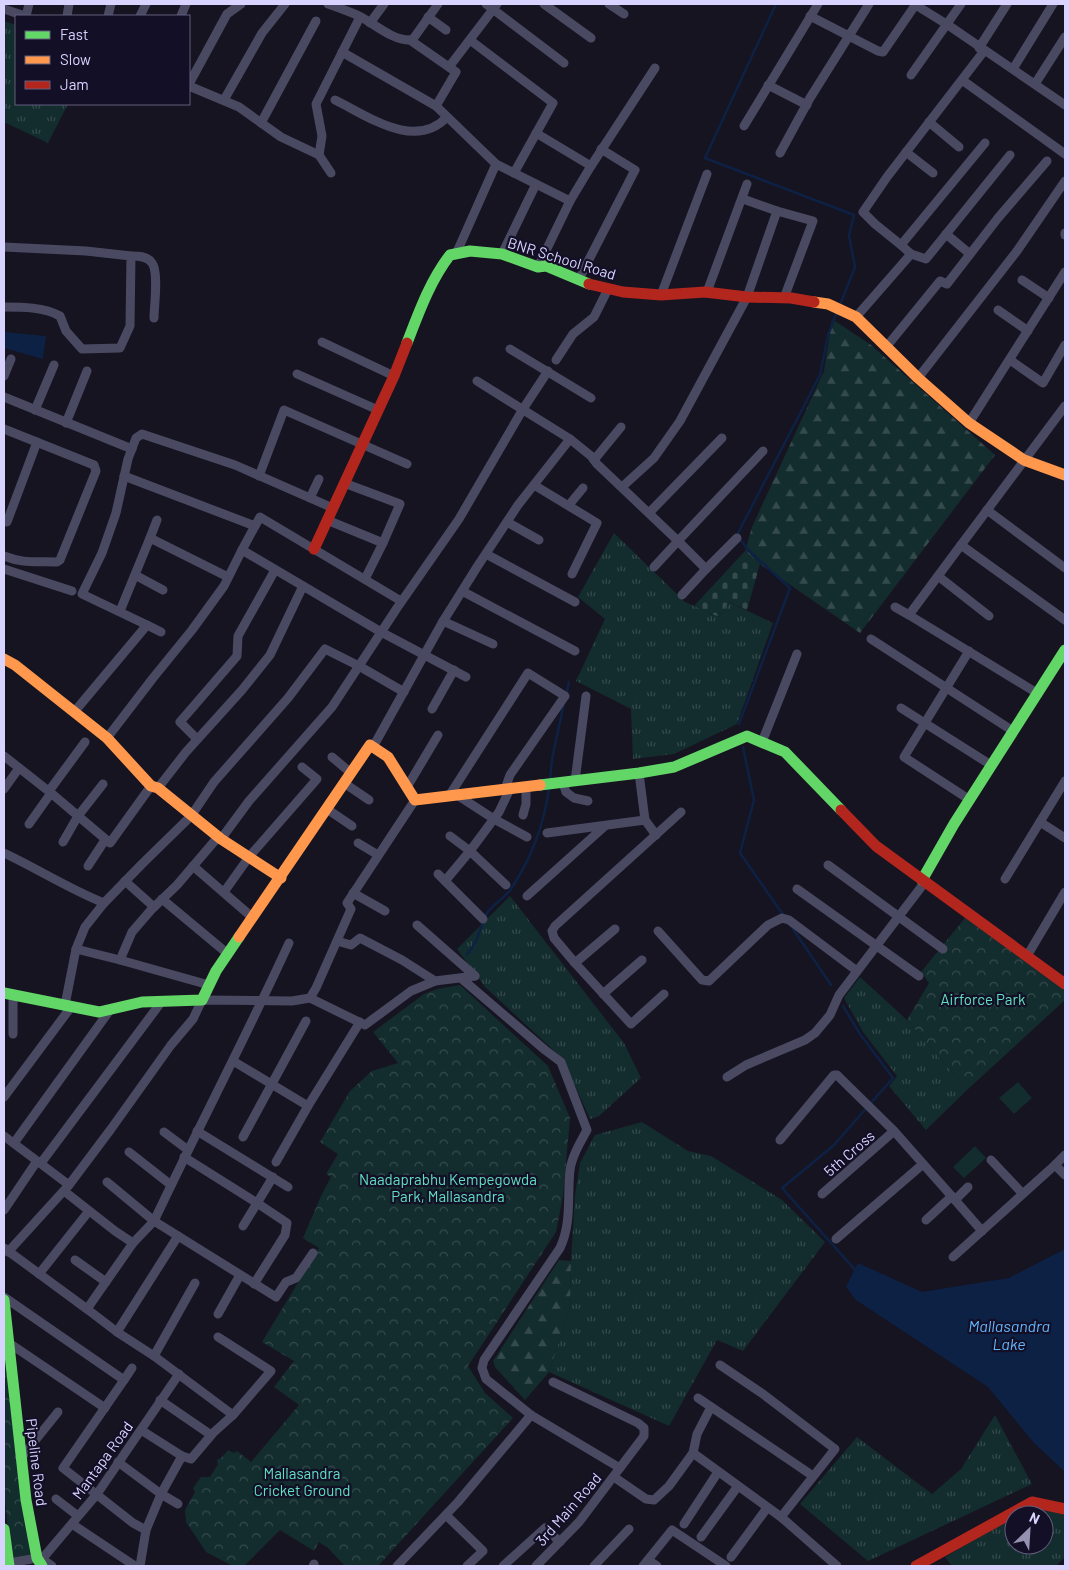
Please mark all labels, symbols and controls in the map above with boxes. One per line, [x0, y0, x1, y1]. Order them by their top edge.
legend [15, 15, 190, 105]
text: Fast [60, 25, 88, 43]
text: Slow [60, 50, 91, 68]
text: Jam [60, 75, 89, 93]
street label: BNR School Road [506, 233, 618, 283]
park label: Airforce Park [940, 990, 1026, 1008]
street label: 5th Cross [820, 1126, 878, 1180]
park label: Naadaprabhu Kempegowda Park, Mallasandra [359, 1170, 537, 1205]
water label: Mallasandra Lake [968, 1316, 1050, 1353]
street label: Pipeline Road [23, 1417, 51, 1507]
street label: Mantapa Road [68, 1418, 136, 1502]
park label: Mallasandra Cricket Ground [254, 1464, 350, 1499]
street label: 3rd Main Road [531, 1469, 605, 1549]
north arrow [1004, 1505, 1054, 1555]
text: N [1027, 1508, 1043, 1527]

